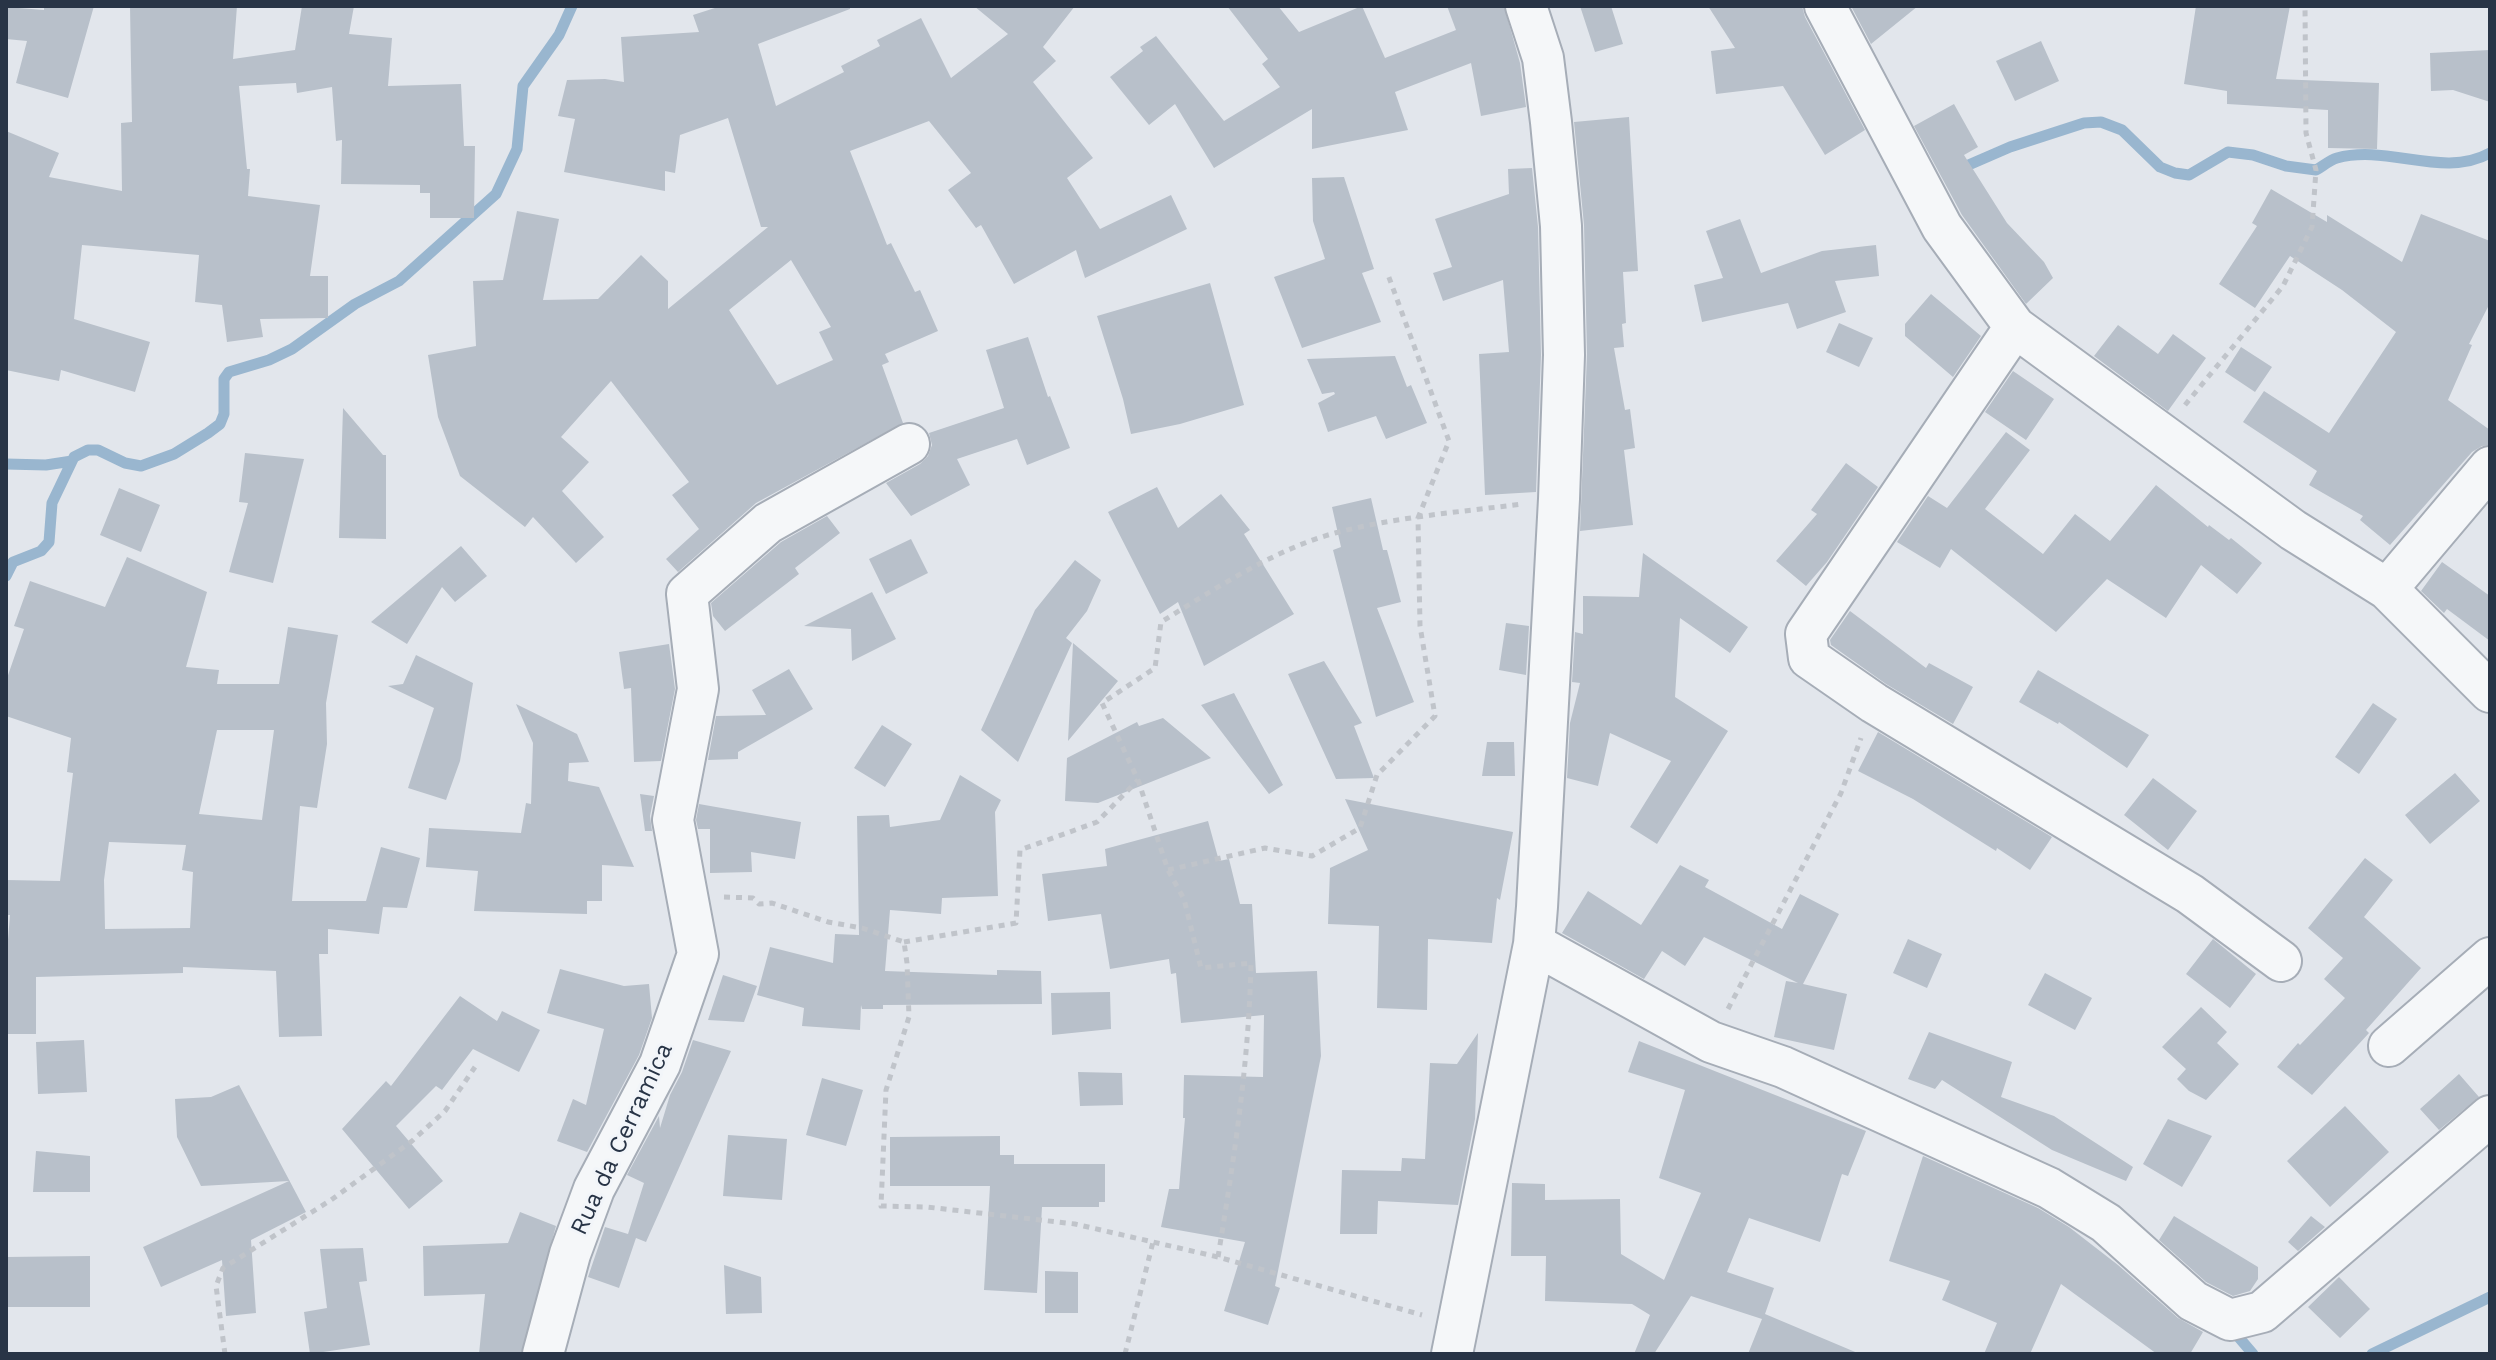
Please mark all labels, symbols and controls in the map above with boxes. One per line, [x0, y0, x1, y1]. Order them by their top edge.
street label: Rua da Cerramica [565, 1038, 679, 1240]

